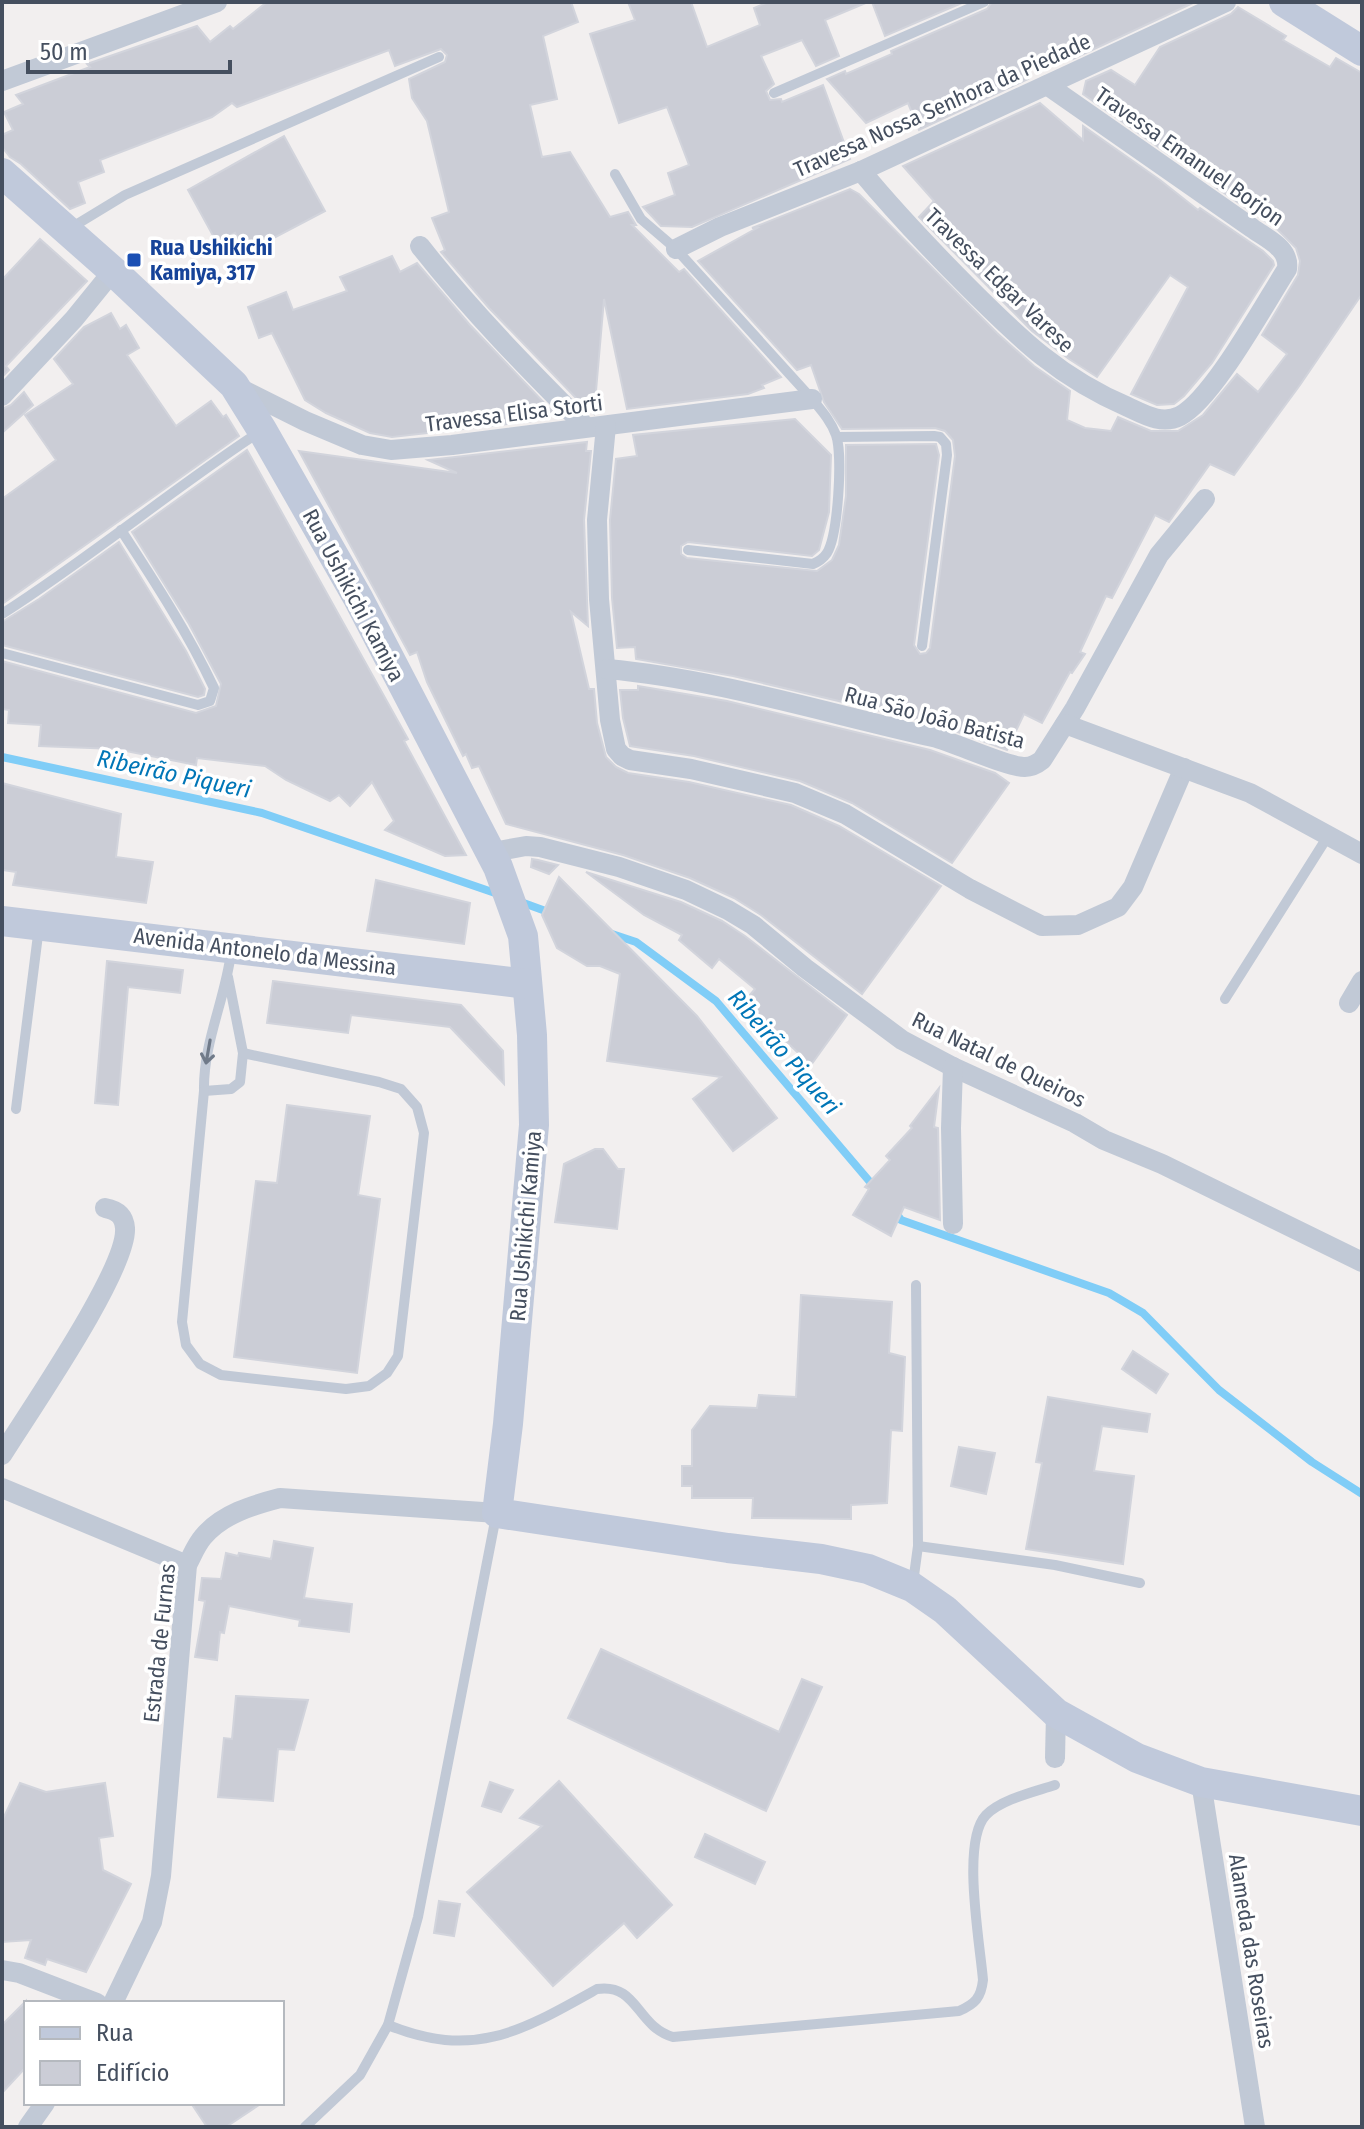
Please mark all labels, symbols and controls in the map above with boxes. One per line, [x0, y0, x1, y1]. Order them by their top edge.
scale bar [28, 24, 230, 74]
street label: Travessa Nossa Senhora da Piedade [790, 28, 1095, 183]
text: 50 m [40, 38, 88, 66]
street label: Travessa Emanuel Borjon [1090, 81, 1289, 232]
street label: Travessa Edgar Varese [920, 202, 1080, 358]
place label: Rua Ushikichi Kamiya, 317 [150, 234, 273, 286]
marker: Rua Ushikichi Kamiya, 317 [125, 251, 143, 269]
street label: Travessa Elisa Storti [424, 389, 604, 438]
street label: Rua Ushikichi Kamiya [297, 504, 410, 686]
street label: Rua São João Batista [842, 680, 1028, 755]
water label: Ribeirão Piqueri [95, 744, 253, 804]
street label: Avenida Antonelo da Messina [132, 922, 398, 981]
water label: Ribeirão Piqueri [722, 984, 846, 1120]
street label: Rua Natal de Queiros [908, 1006, 1090, 1113]
one-way arrow [199, 1039, 214, 1065]
street label: Rua Ushikichi Kamiya [504, 1130, 547, 1323]
street label: Estrada de Furnas [138, 1562, 181, 1724]
street label: Alameda das Roseiras [1223, 1852, 1280, 2050]
legend [24, 2001, 284, 2105]
text: Rua [96, 2019, 133, 2047]
text: Edifício [96, 2059, 169, 2087]

